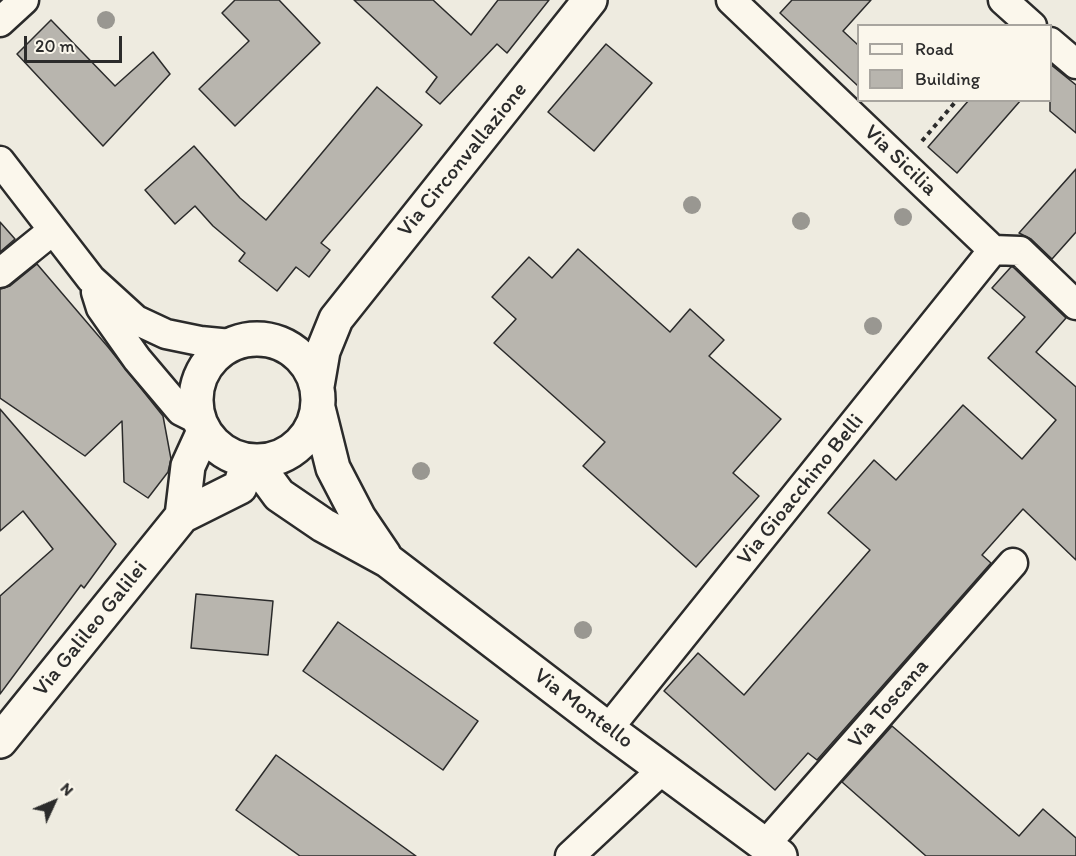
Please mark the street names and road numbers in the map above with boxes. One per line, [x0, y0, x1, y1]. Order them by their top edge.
street label: Via Circonvallazione [393, 77, 533, 243]
street label: Via Sicilia [858, 120, 942, 202]
street label: Via Gioacchino Belli [732, 409, 870, 571]
street label: Via Galileo Galilei [28, 556, 154, 702]
street label: Via Toscana [843, 654, 935, 754]
street label: Via Montello [528, 663, 638, 755]

